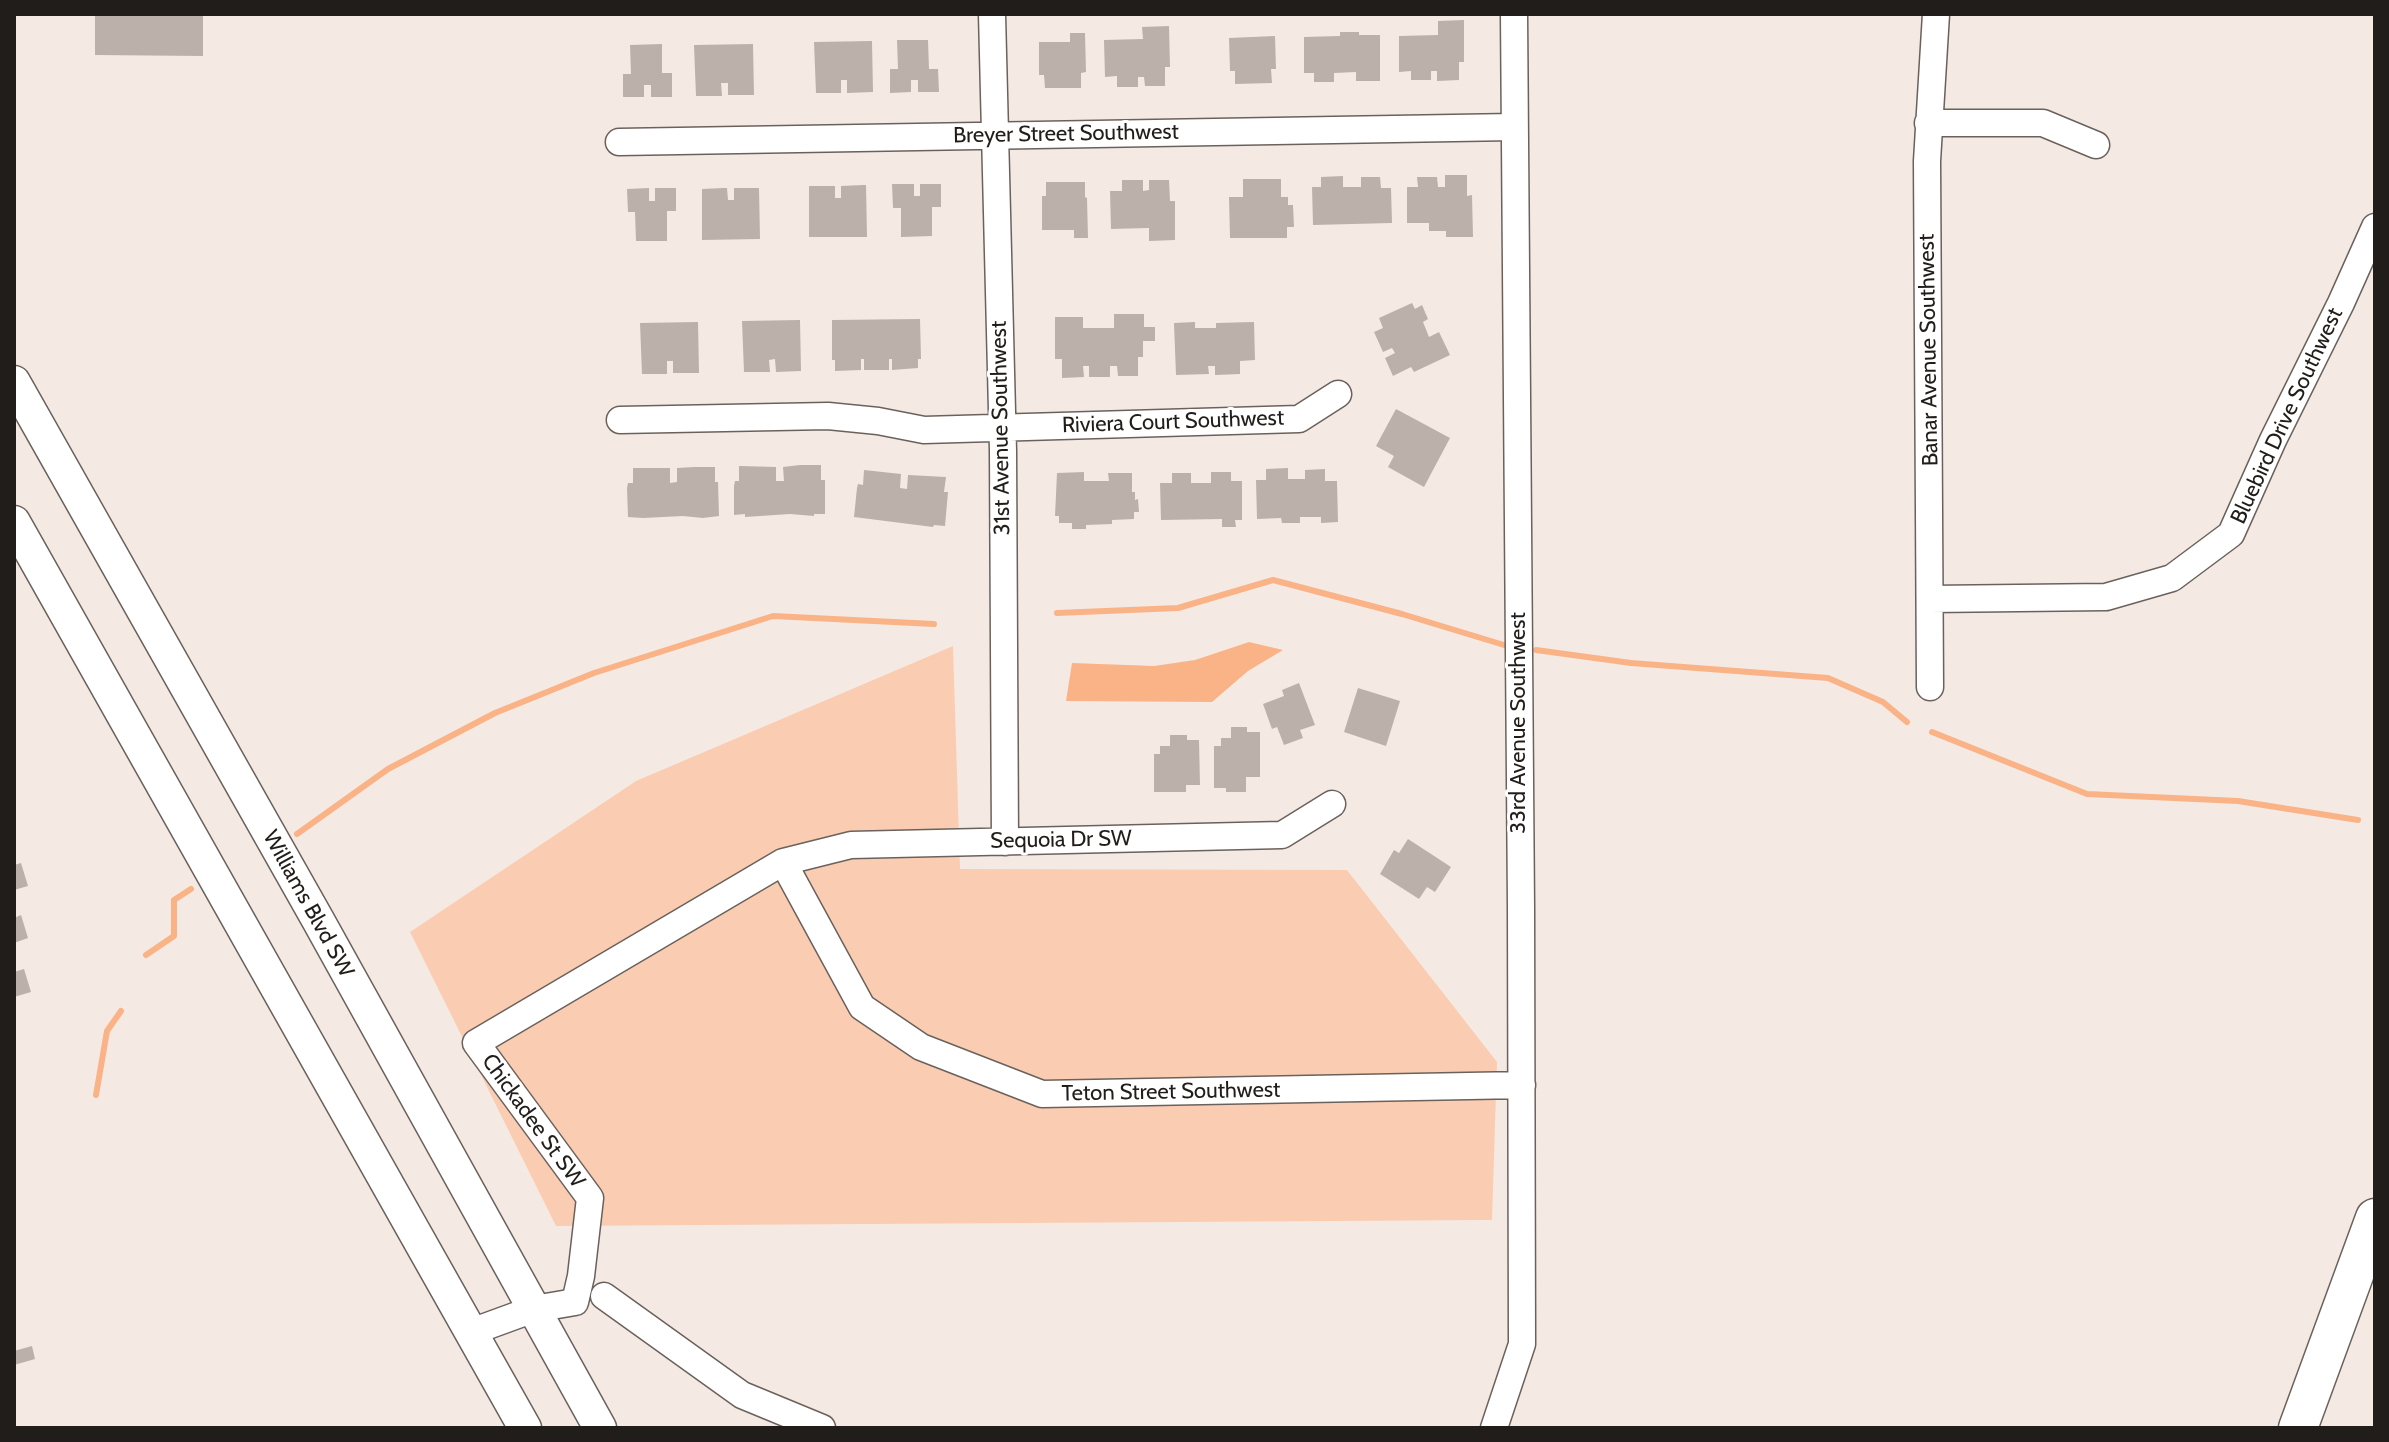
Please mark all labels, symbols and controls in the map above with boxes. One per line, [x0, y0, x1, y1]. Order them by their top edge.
street label: Breyer Street Southwest [953, 119, 1179, 149]
street label: Banar Avenue Southwest [1914, 234, 1944, 466]
street label: Bluebird Drive Southwest [2225, 304, 2349, 528]
street label: 31st Avenue Southwest [986, 321, 1016, 535]
street label: Riviera Court Southwest [1061, 405, 1285, 439]
street label: 33rd Avenue Southwest [1506, 612, 1532, 834]
street label: Williams Blvd SW [257, 826, 359, 982]
street label: Sequoia Dr SW [990, 826, 1132, 854]
street label: Chickadee St SW [476, 1049, 590, 1193]
street label: Teton Street Southwest [1061, 1077, 1281, 1107]

